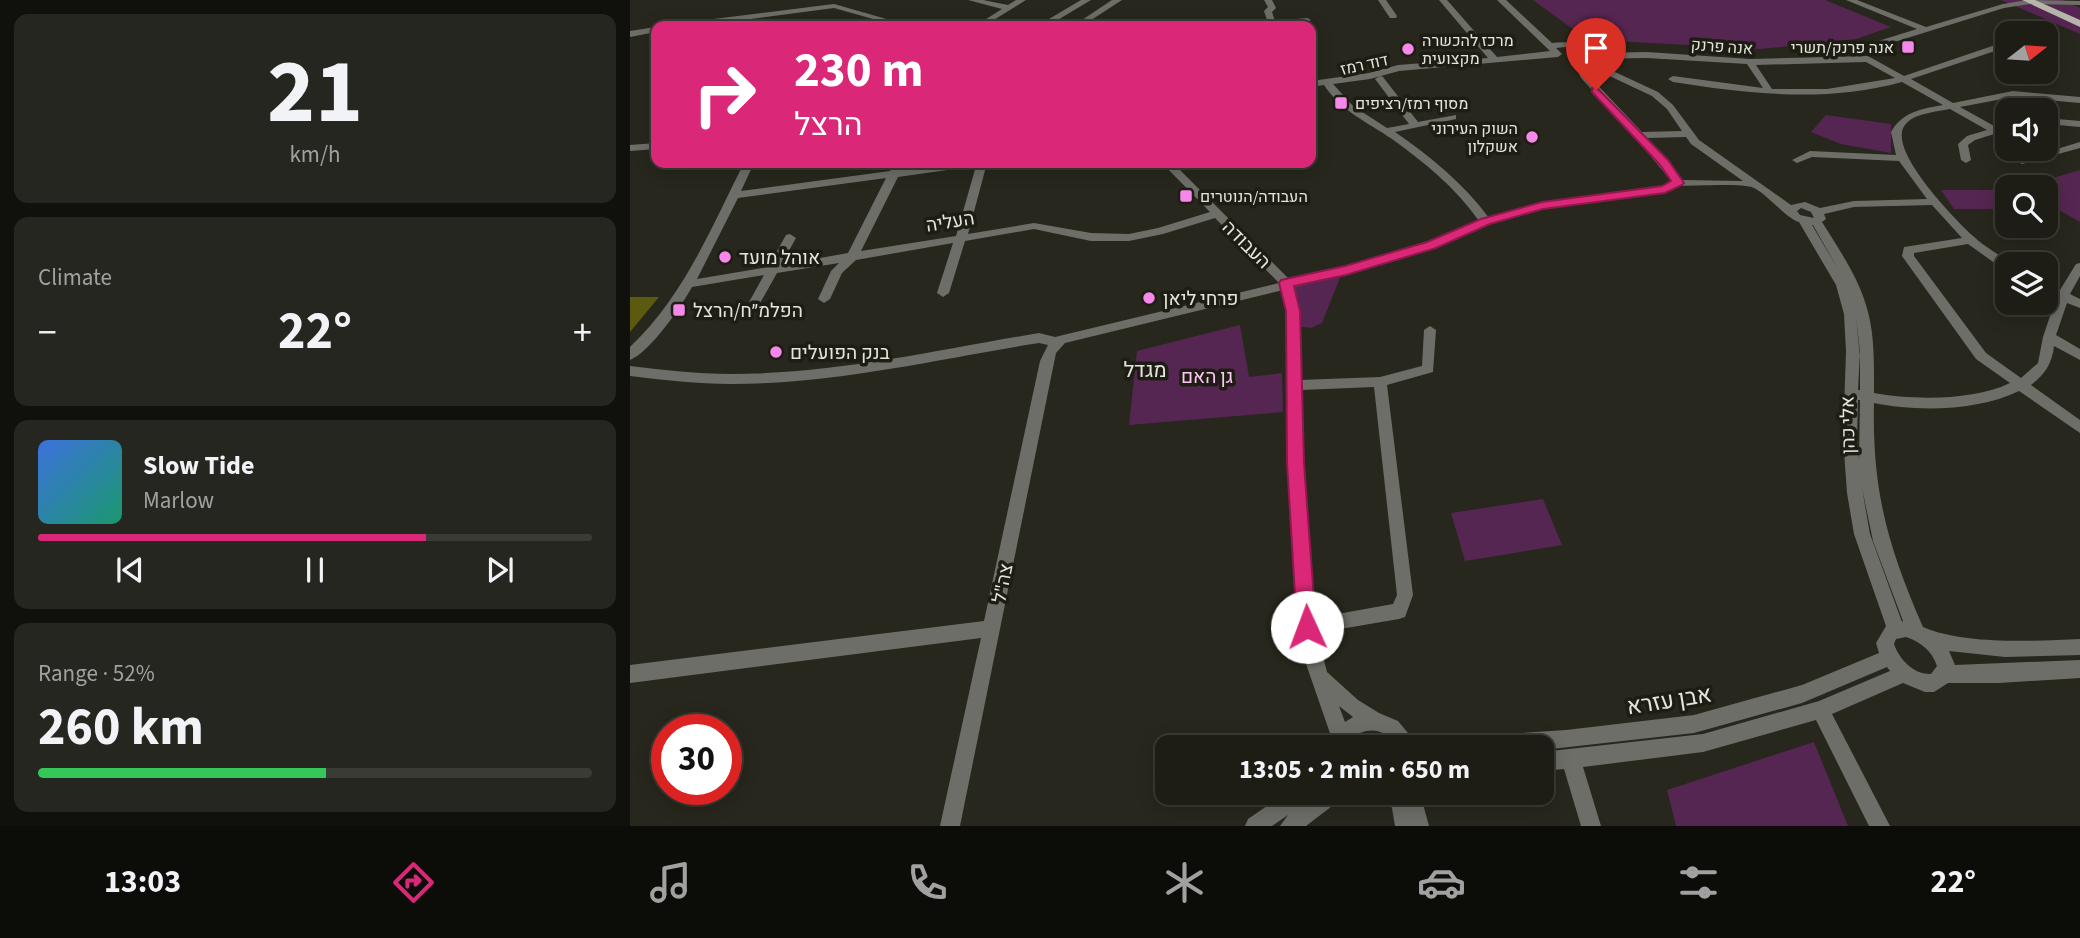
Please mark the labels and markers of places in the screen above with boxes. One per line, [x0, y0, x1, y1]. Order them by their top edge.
pin [1566, 18, 1626, 90]
place label: מרכז להכשרה מקצועית [1422, 30, 1514, 70]
place label: אנה פרנק/תשרי [1791, 37, 1894, 59]
marker: אנה פרנק/תשרי [1900, 39, 1916, 55]
marker: מרכז להכשרה מקצועית [1400, 41, 1416, 57]
place label: מסוף רמז/רציפים [1355, 93, 1468, 115]
marker: מסוף רמז/רציפים [1333, 95, 1349, 111]
place label: השוק העירוני אשקלון [1431, 118, 1518, 158]
marker: השוק העירוני אשקלון [1524, 129, 1540, 145]
place label: העבודה/הנוטרים [1200, 186, 1308, 208]
marker: העבודה/הנוטרים [1178, 188, 1194, 204]
place label: אוהל מועד [739, 245, 820, 272]
marker: אוהל מועד [717, 249, 733, 265]
place label: פרחי ליאן [1163, 286, 1238, 313]
marker: פרחי ליאן [1141, 290, 1157, 306]
place label: הפלמ״ח/הרצל [693, 298, 803, 325]
marker: הפלמ״ח/הרצל [671, 302, 687, 318]
place label: בנק הפועלים [790, 340, 890, 367]
marker: בנק הפועלים [768, 344, 784, 360]

